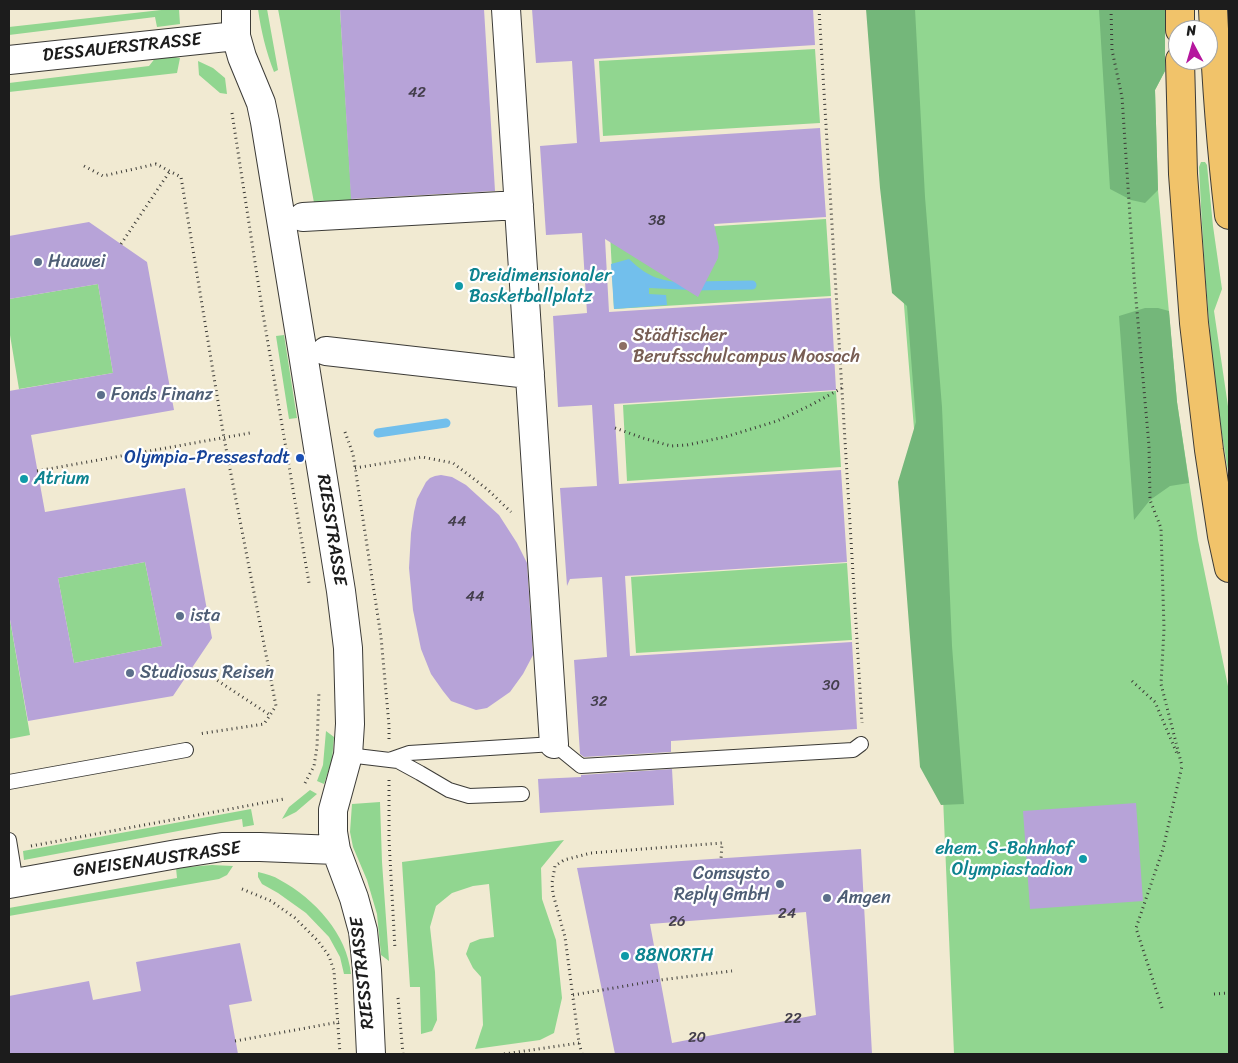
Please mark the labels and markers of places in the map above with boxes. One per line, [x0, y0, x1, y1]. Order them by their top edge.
place label: Huawei [48, 251, 106, 273]
marker: Huawei [32, 256, 44, 268]
place label: Dreidimensionaler Basketballplatz [469, 265, 611, 308]
marker: Dreidimensionaler Basketballplatz [453, 280, 465, 292]
place label: Städtischer Berufsschulcampus Moosach [633, 325, 860, 368]
marker: Städtischer Berufsschulcampus Moosach [617, 340, 629, 352]
place label: Fonds Finanz [111, 384, 213, 406]
marker: Fonds Finanz [95, 389, 107, 401]
place label: Olympia-Pressestadt [124, 447, 290, 469]
marker: Olympia-Pressestadt [294, 452, 306, 464]
place label: Atrium [34, 468, 89, 490]
marker: Atrium [18, 473, 30, 485]
place label: ista [190, 605, 220, 627]
marker: ista [174, 610, 186, 622]
place label: Studiosus Reisen [140, 662, 274, 684]
marker: Studiosus Reisen [124, 667, 136, 679]
place label: ehem. S-Bahnhof Olympiastadion [935, 838, 1073, 881]
marker: ehem. S-Bahnhof Olympiastadion [1077, 853, 1089, 865]
place label: Comsysto Reply GmbH [674, 863, 770, 906]
marker: Comsysto Reply GmbH [774, 878, 786, 890]
place label: Amgen [837, 887, 891, 909]
marker: Amgen [821, 892, 833, 904]
place label: 88NORTH [635, 945, 713, 967]
marker: 88NORTH [619, 950, 631, 962]

